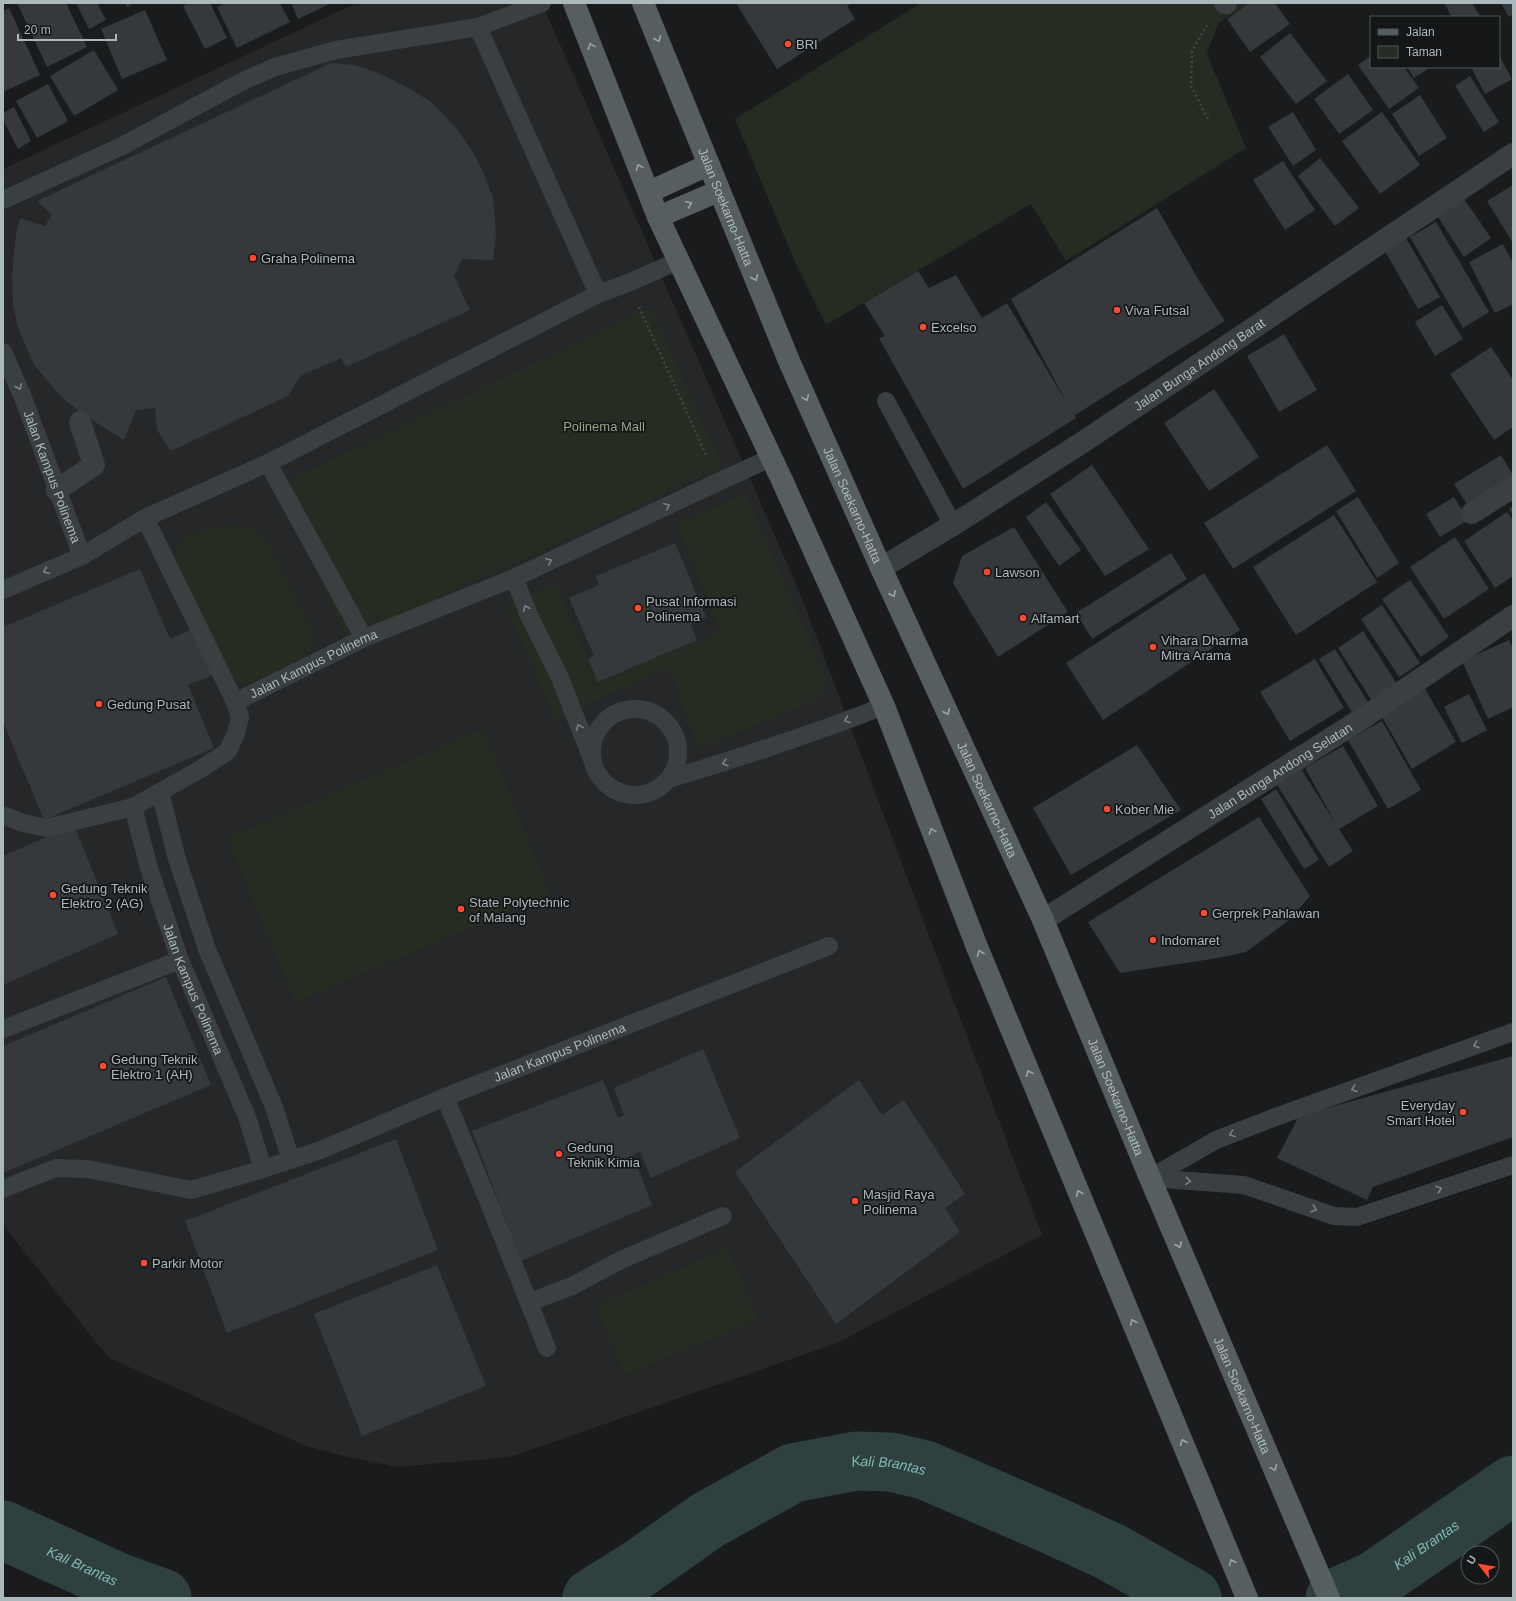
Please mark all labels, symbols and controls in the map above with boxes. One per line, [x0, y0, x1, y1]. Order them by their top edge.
scale bar [18, 16, 116, 42]
legend [1370, 16, 1500, 68]
text: 20 m [24, 23, 51, 37]
text: Jalan [1406, 25, 1435, 39]
one-way arrow [653, 36, 661, 43]
place label: BRI [796, 37, 818, 52]
marker: BRI [783, 39, 793, 49]
one-way arrow [588, 43, 596, 50]
text: Taman [1406, 45, 1442, 59]
street label: Jalan Soekarno-Hatta [695, 146, 757, 269]
one-way arrow [635, 164, 643, 171]
one-way arrow [685, 200, 692, 208]
place label: Graha Polinema [261, 251, 356, 266]
marker: Graha Polinema [248, 253, 258, 263]
one-way arrow [751, 275, 759, 282]
place label: Viva Futsal [1125, 303, 1189, 318]
marker: Viva Futsal [1112, 305, 1122, 315]
street label: Jalan Bunga Andong Barat [1131, 315, 1268, 413]
place label: Excelso [931, 320, 977, 335]
marker: Excelso [918, 322, 928, 332]
one-way arrow [14, 384, 22, 391]
one-way arrow [801, 394, 809, 402]
street label: Jalan Kampus Polinema [21, 408, 84, 546]
park label: Polinema Mall [563, 419, 645, 434]
street label: Jalan Soekarno-Hatta [821, 444, 886, 566]
one-way arrow [662, 503, 670, 511]
one-way arrow [545, 558, 552, 566]
place label: Lawson [995, 565, 1040, 580]
one-way arrow [43, 566, 50, 574]
marker: Lawson [982, 567, 992, 577]
one-way arrow [888, 589, 896, 597]
place label: Pusat Informasi Polinema [646, 594, 736, 624]
marker: Pusat Informasi Polinema [633, 603, 643, 613]
one-way arrow [523, 605, 531, 612]
place label: Alfamart [1031, 611, 1080, 626]
marker: Alfamart [1018, 613, 1028, 623]
street label: Jalan Kampus Polinema [247, 626, 380, 701]
place label: Vihara Dharma Mitra Arama [1161, 633, 1249, 663]
marker: Vihara Dharma Mitra Arama [1148, 642, 1158, 652]
place label: Gedung Pusat [107, 697, 191, 712]
marker: Gedung Pusat [94, 699, 104, 709]
one-way arrow [942, 707, 950, 715]
one-way arrow [844, 715, 852, 723]
street label: Jalan Bunga Andong Selatan [1205, 719, 1355, 822]
one-way arrow [576, 723, 584, 730]
street label: Jalan Soekarno-Hatta [954, 739, 1021, 861]
one-way arrow [721, 758, 728, 767]
place label: Kober Mie [1115, 802, 1174, 817]
marker: Kober Mie [1102, 804, 1112, 814]
one-way arrow [929, 828, 937, 835]
place label: Gedung Teknik Elektro 2 (AG) [61, 881, 148, 911]
marker: Gedung Teknik Elektro 2 (AG) [48, 890, 58, 900]
place label: State Polytechnic of Malang [469, 895, 570, 925]
marker: State Polytechnic of Malang [456, 904, 466, 914]
place label: Gerprek Pahlawan [1212, 906, 1320, 921]
marker: Gerprek Pahlawan [1199, 908, 1209, 918]
street label: Jalan Kampus Polinema [161, 921, 227, 1057]
place label: Indomaret [1161, 933, 1220, 948]
marker: Indomaret [1148, 935, 1158, 945]
one-way arrow [976, 949, 984, 956]
street label: Jalan Kampus Polinema [491, 1019, 628, 1085]
street label: Jalan Soekarno-Hatta [1085, 1036, 1148, 1158]
one-way arrow [1473, 1041, 1480, 1049]
place label: Gedung Teknik Elektro 1 (AH) [111, 1052, 198, 1082]
marker: Gedung Teknik Elektro 1 (AH) [98, 1061, 108, 1071]
one-way arrow [1026, 1069, 1034, 1076]
one-way arrow [1350, 1084, 1357, 1093]
place label: Everyday Smart Hotel [1386, 1098, 1455, 1128]
marker: Everyday Smart Hotel [1458, 1107, 1468, 1117]
one-way arrow [1228, 1130, 1235, 1138]
place label: Gedung Teknik Kimia [567, 1140, 641, 1170]
marker: Gedung Teknik Kimia [554, 1149, 564, 1159]
one-way arrow [1185, 1176, 1191, 1185]
one-way arrow [1435, 1186, 1442, 1194]
place label: Masjid Raya Polinema [863, 1187, 935, 1217]
one-way arrow [1076, 1189, 1084, 1196]
marker: Masjid Raya Polinema [850, 1196, 860, 1206]
one-way arrow [1311, 1205, 1318, 1213]
one-way arrow [1174, 1242, 1182, 1249]
place label: Parkir Motor [152, 1256, 223, 1271]
marker: Parkir Motor [139, 1258, 149, 1268]
one-way arrow [1129, 1318, 1137, 1325]
street label: Jalan Soekarno-Hatta [1211, 1334, 1274, 1457]
one-way arrow [1179, 1438, 1187, 1445]
water label: Kali Brantas [850, 1452, 928, 1478]
one-way arrow [1269, 1464, 1277, 1471]
water label: Kali Brantas [1391, 1517, 1462, 1573]
water label: Kali Brantas [45, 1543, 120, 1589]
north arrow [1460, 1545, 1500, 1585]
text: U [1464, 1553, 1479, 1566]
one-way arrow [1229, 1559, 1237, 1566]

